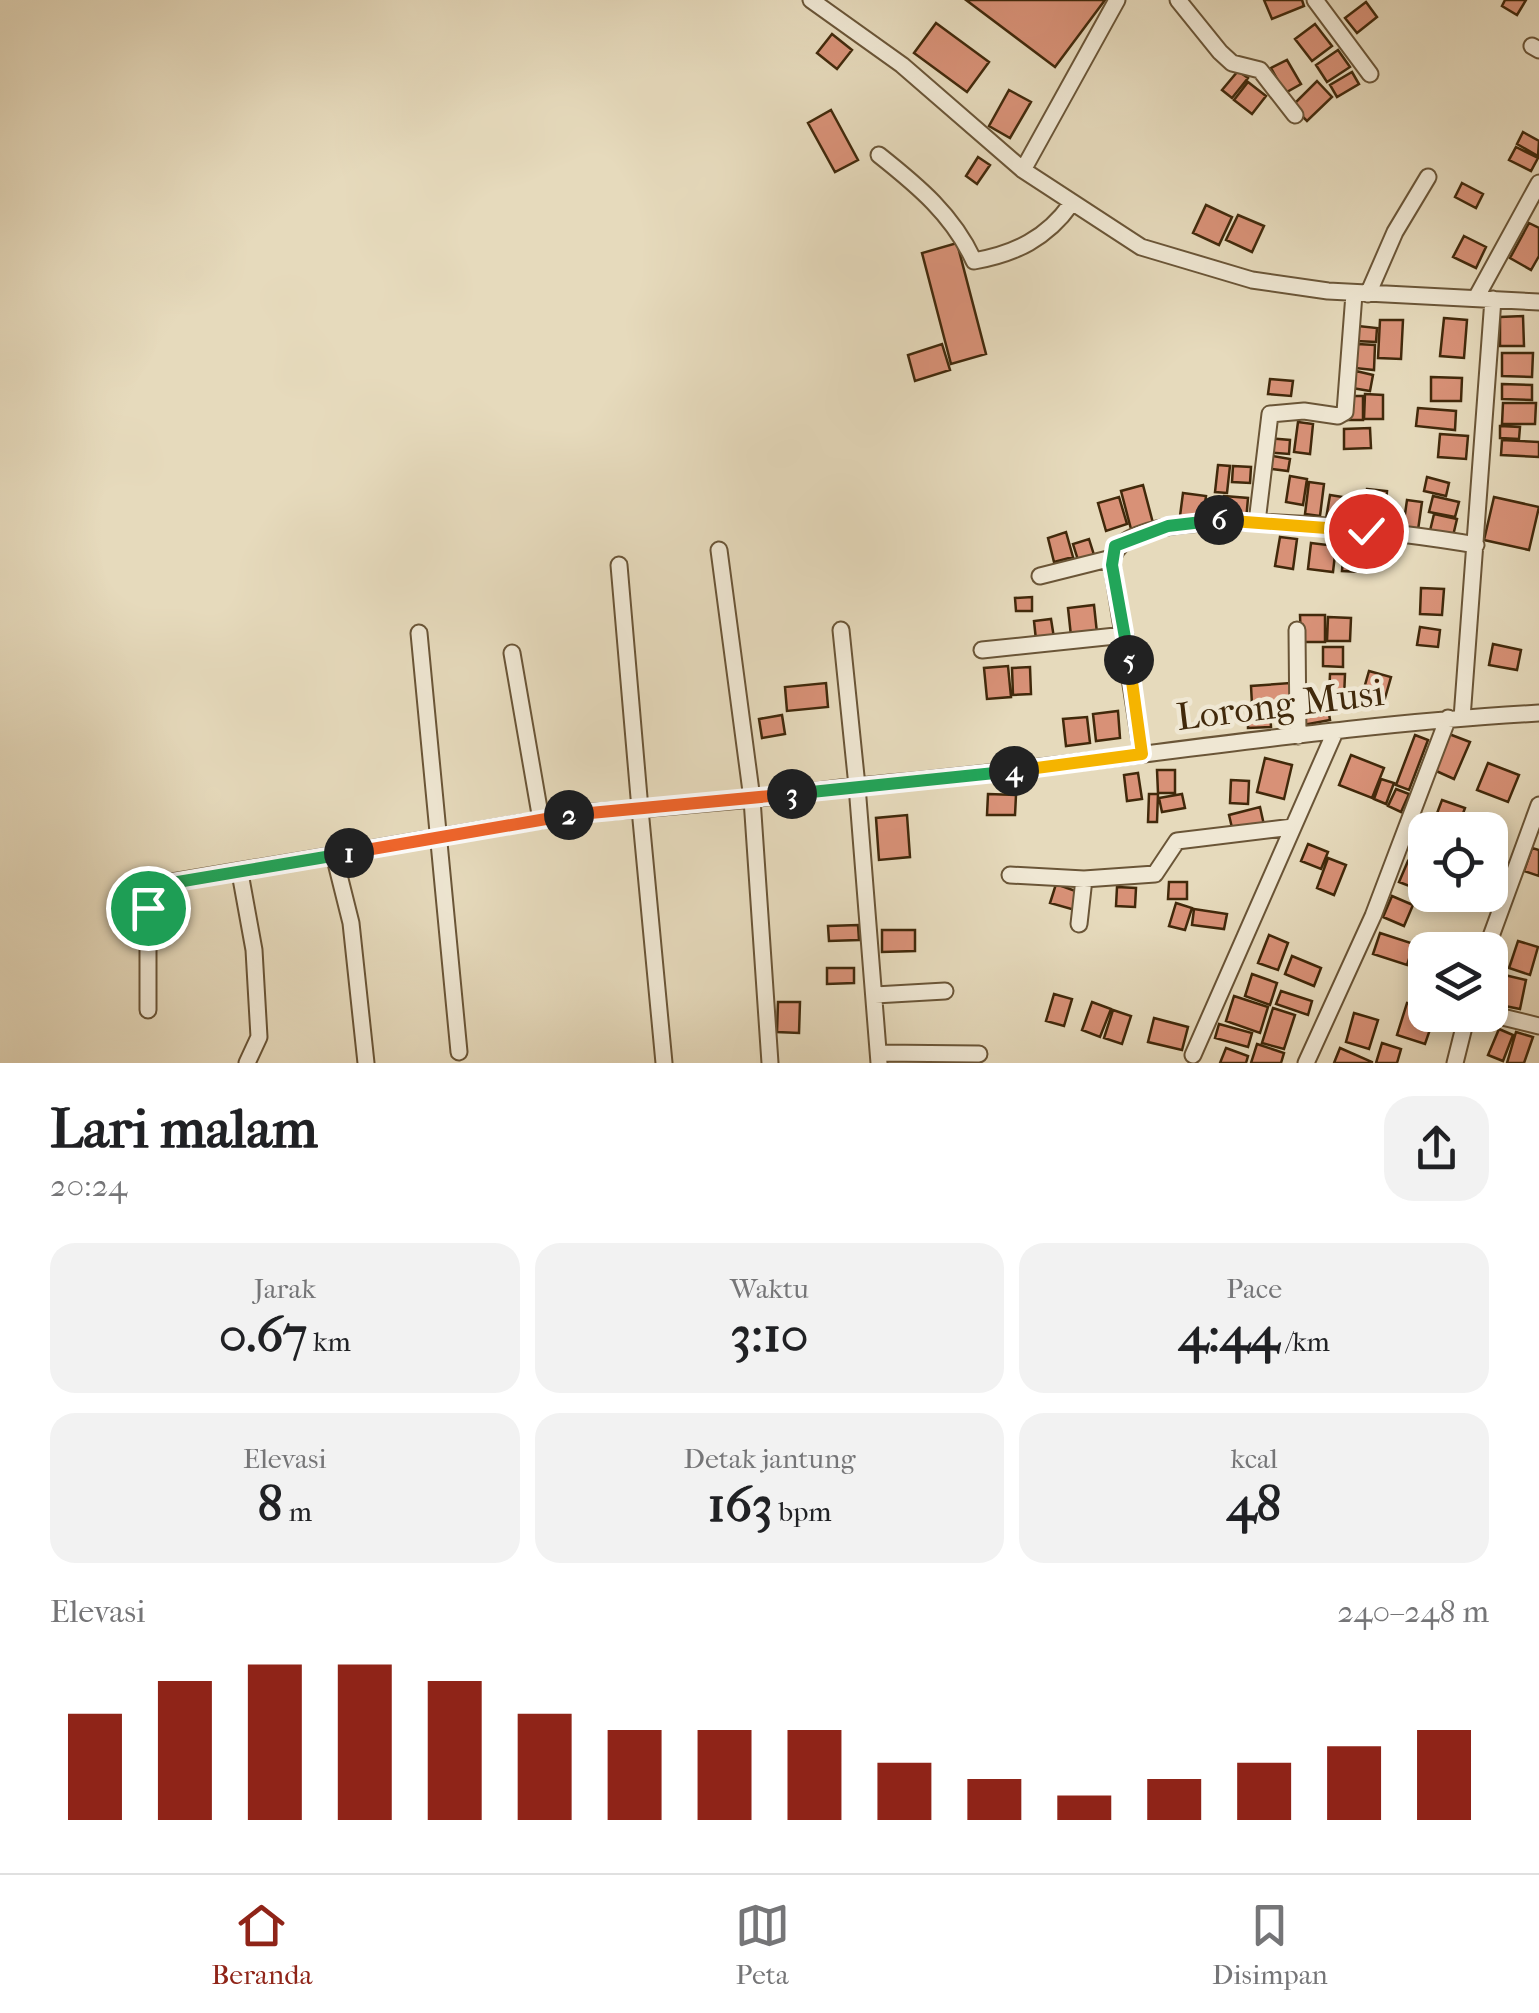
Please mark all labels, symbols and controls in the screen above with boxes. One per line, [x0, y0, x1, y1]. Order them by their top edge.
pin [1324, 489, 1409, 574]
pin: 6 [1194, 495, 1244, 545]
text: 6 [1211, 503, 1227, 536]
icon: check [1339, 504, 1394, 559]
pin: 5 [1104, 635, 1154, 685]
text: 5 [1123, 643, 1135, 676]
street label: Lorong Musi [1174, 670, 1386, 740]
pin: 4 [989, 746, 1039, 796]
text: 4 [1006, 754, 1022, 787]
pin: 3 [767, 769, 817, 819]
text: 3 [786, 777, 798, 810]
pin: 2 [544, 790, 594, 840]
text: 2 [562, 798, 576, 831]
map controls [1408, 812, 1508, 1032]
button: locate [1408, 812, 1508, 912]
pin: 1 [324, 828, 374, 878]
text: 1 [344, 836, 354, 869]
pin [106, 866, 191, 951]
icon: arrive [121, 881, 176, 936]
button: layers [1408, 932, 1508, 1032]
button: share [1384, 1096, 1489, 1201]
text: Lari malam [50, 1097, 318, 1161]
text: 20:24 [50, 1167, 127, 1204]
text: Jarak [254, 1272, 316, 1305]
text: Waktu [730, 1272, 809, 1305]
text: Pace [1226, 1272, 1282, 1305]
text: 0.67 [219, 1305, 307, 1364]
text: 3:10 [731, 1305, 808, 1364]
text: 4:44 [1178, 1305, 1279, 1364]
text: km [307, 1325, 351, 1358]
text: /km [1279, 1325, 1330, 1358]
text: Elevasi [243, 1442, 327, 1475]
text: Detak jantung [684, 1442, 855, 1475]
text: kcal [1231, 1442, 1278, 1475]
text: 8 [258, 1475, 283, 1534]
text: 163 [707, 1475, 773, 1534]
text: 48 [1227, 1475, 1281, 1534]
text: m [283, 1495, 312, 1528]
text: bpm [773, 1495, 832, 1528]
text: Elevasi [50, 1593, 145, 1630]
text: 240–248 m [1337, 1593, 1489, 1630]
tab: Beranda [211, 1898, 312, 1991]
tab: Peta [735, 1898, 790, 1991]
tab: Disimpan [1212, 1898, 1328, 1991]

